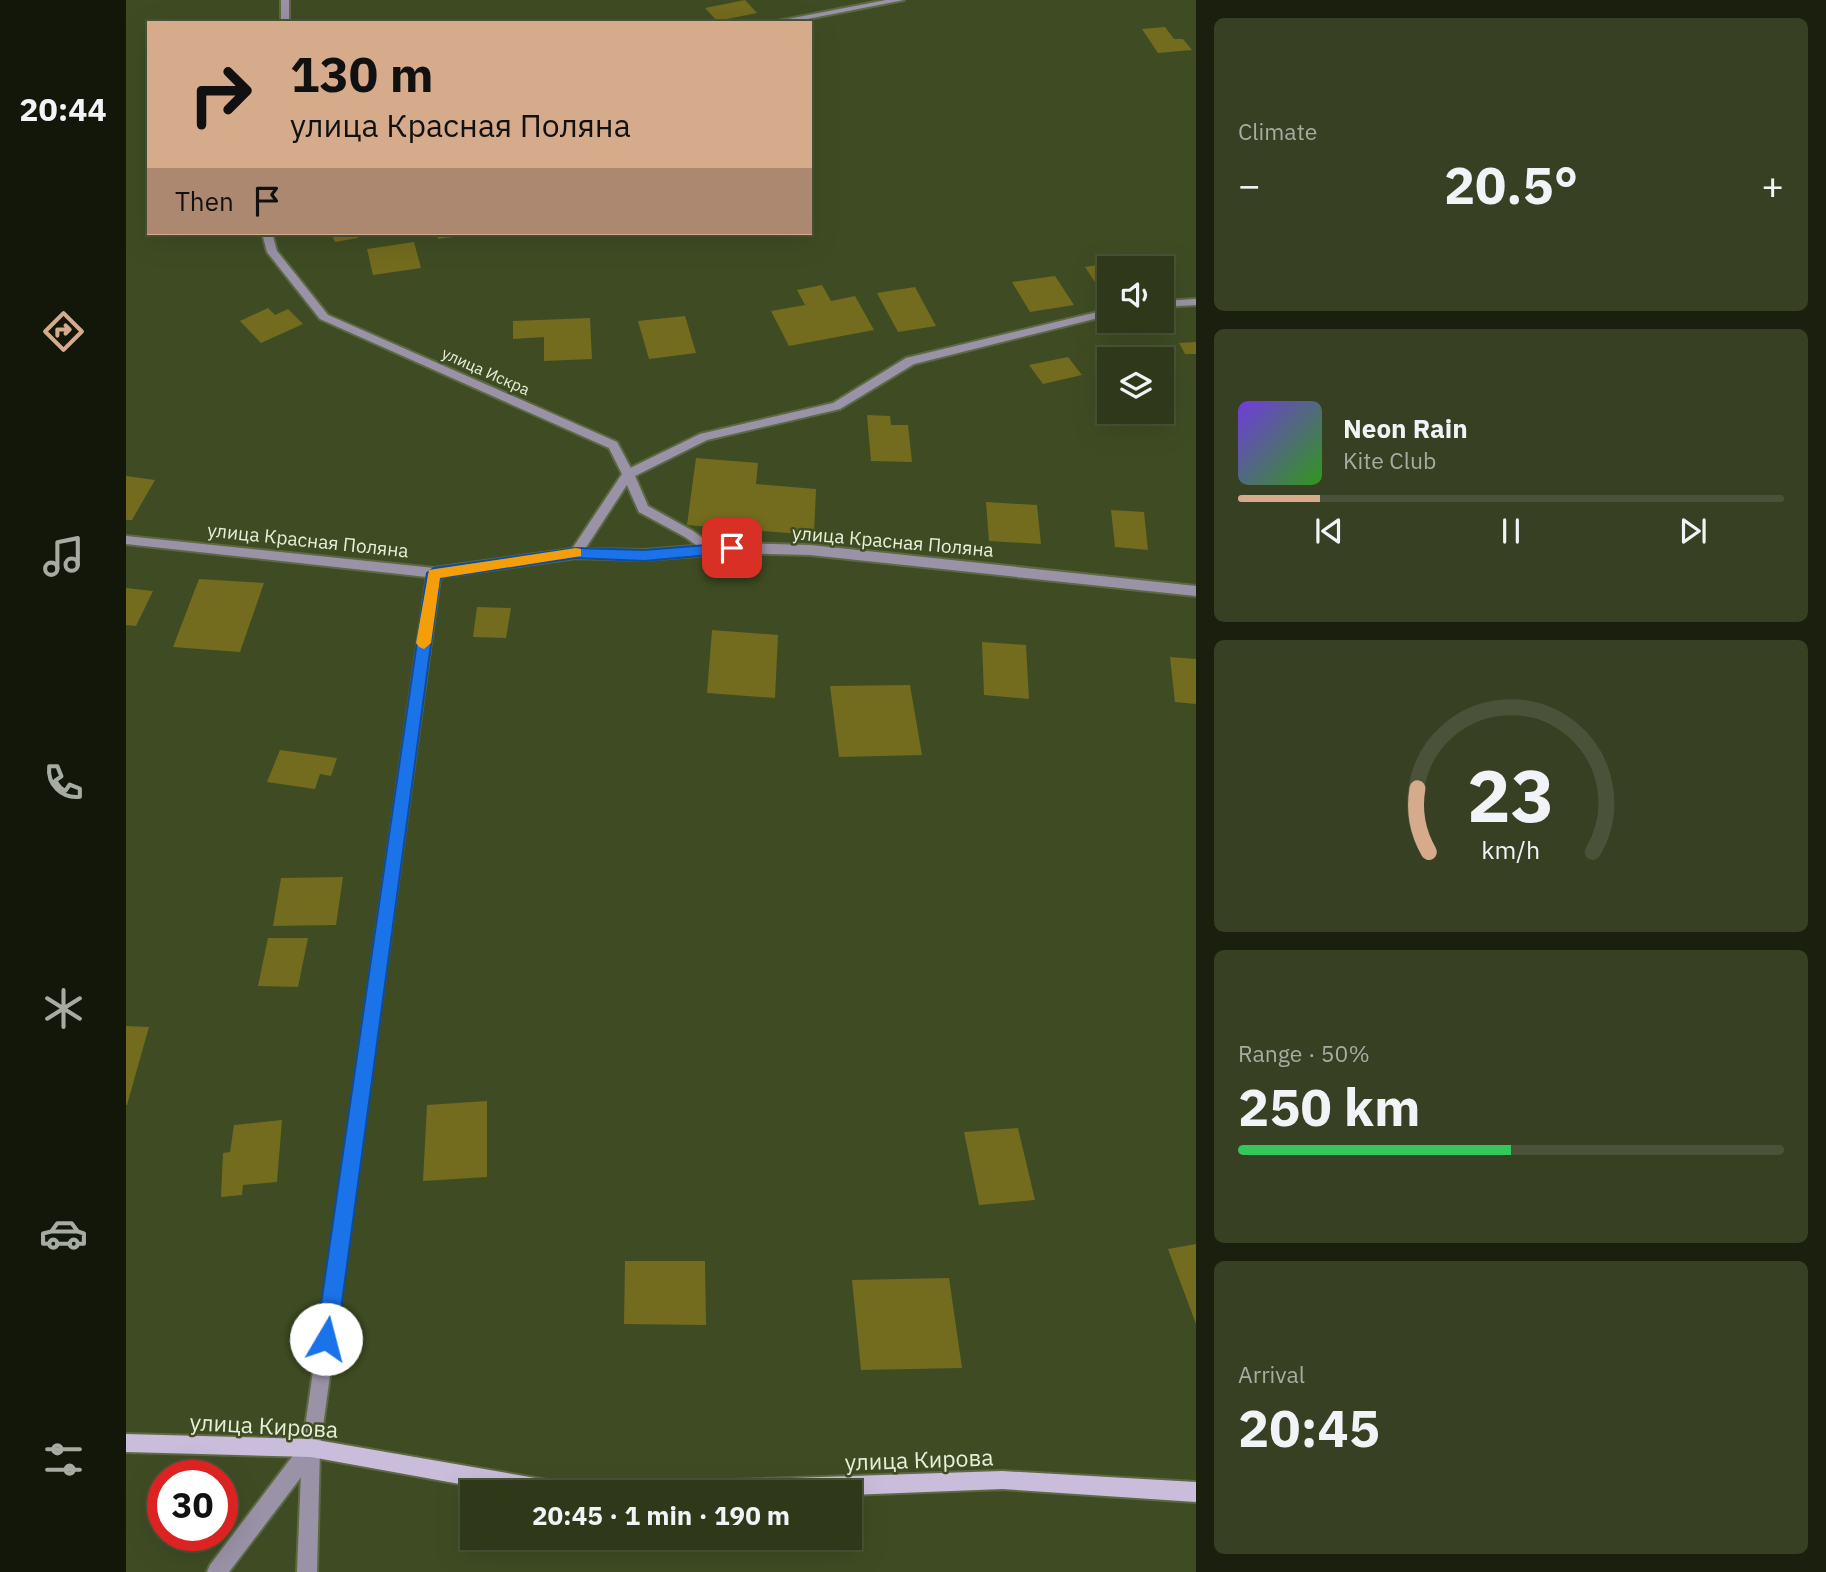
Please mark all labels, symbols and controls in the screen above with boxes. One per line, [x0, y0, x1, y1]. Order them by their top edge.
text: 130 m [290, 42, 434, 105]
icon: right [175, 49, 266, 140]
text: 20:44 [19, 88, 107, 130]
text: улица Красная Поляна [290, 104, 631, 146]
text: Climate [1238, 116, 1317, 146]
text: 20.5° [1444, 151, 1578, 218]
text: − [1238, 160, 1261, 209]
text: + [1761, 160, 1784, 209]
icon: arrive [248, 182, 286, 220]
text: Then [175, 184, 234, 218]
map controls [1097, 256, 1174, 424]
button: sound [1097, 256, 1174, 333]
icon: directions [39, 307, 88, 356]
street label: улица Искра [439, 343, 533, 399]
button: layers [1097, 347, 1174, 424]
text: Neon Rain [1343, 411, 1468, 445]
text: Kite Club [1343, 445, 1436, 475]
icon: previous [1310, 512, 1348, 550]
icon: pause [1492, 512, 1530, 550]
icon: next [1674, 512, 1712, 550]
street label: улица Красная Поляна [206, 517, 410, 563]
pin [702, 518, 762, 578]
street label: улица Красная Поляна [791, 520, 995, 562]
icon: arrive [713, 529, 751, 567]
icon: music [39, 532, 88, 581]
text: 23 [1467, 747, 1555, 842]
icon: phone [39, 758, 88, 807]
text: km/h [1482, 833, 1540, 866]
icon: climate [39, 984, 88, 1033]
text: Range · 50% [1238, 1038, 1370, 1068]
text: 250 km [1238, 1073, 1420, 1140]
icon: car [39, 1209, 88, 1258]
position arrow [289, 1302, 363, 1376]
text: Arrival [1238, 1359, 1305, 1389]
text: 20:45 [1238, 1394, 1380, 1461]
street label: улица Кирова [189, 1406, 339, 1444]
icon: filters [39, 1435, 88, 1484]
street label: улица Кирова [844, 1441, 994, 1477]
speed limit sign: 30 [147, 1460, 238, 1551]
text: 20:45 · 1 min · 190 m [532, 1498, 790, 1532]

